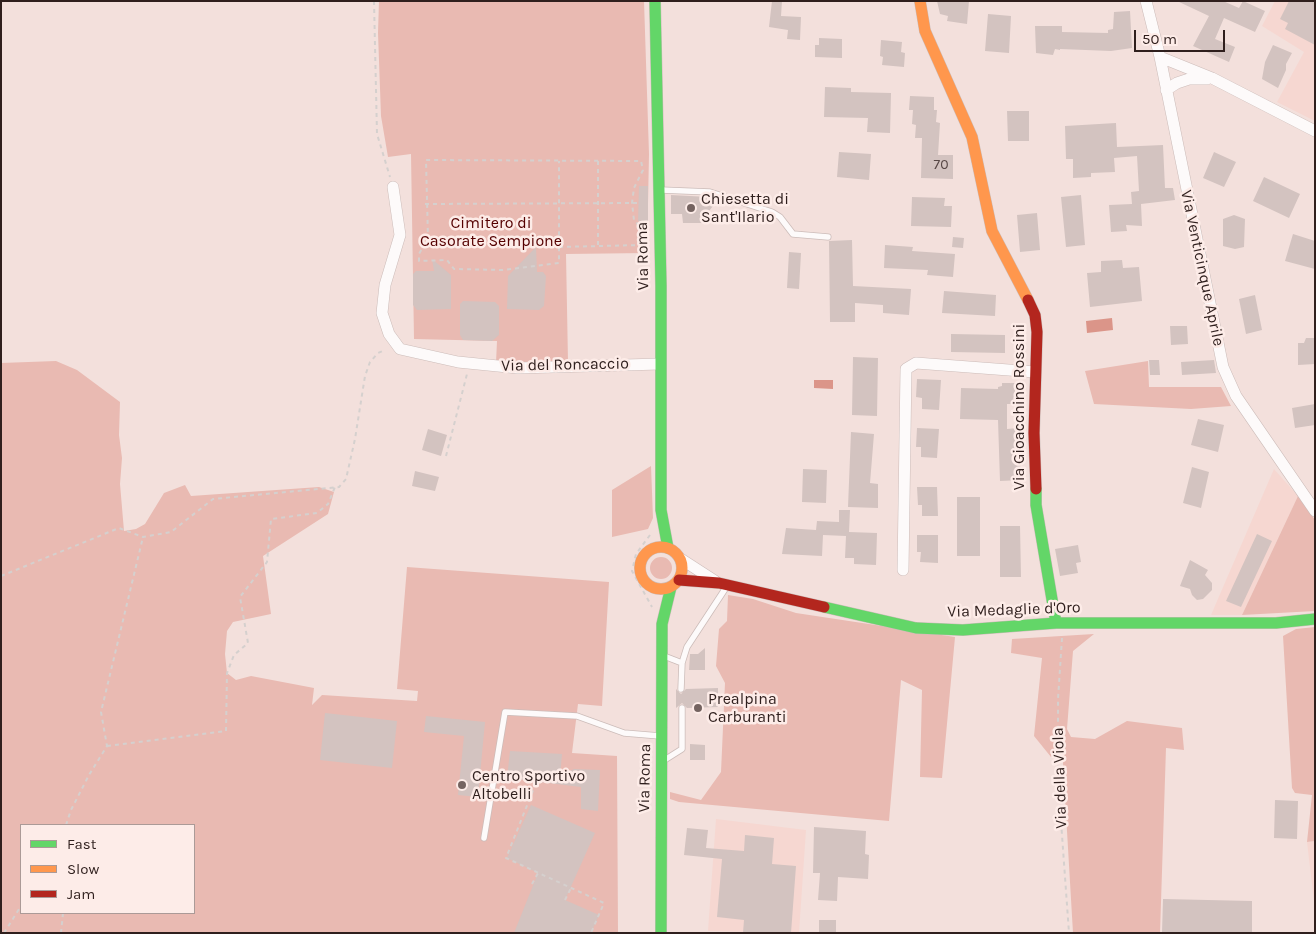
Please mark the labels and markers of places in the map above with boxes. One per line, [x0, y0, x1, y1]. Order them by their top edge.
place label: Chiesetta di Sant'Ilario [701, 189, 789, 227]
marker: Chiesetta di Sant'Ilario [685, 202, 697, 214]
place label: Prealpina Carburanti [708, 689, 787, 727]
marker: Prealpina Carburanti [692, 702, 704, 714]
place label: Centro Sportivo Altobelli [472, 766, 585, 804]
marker: Centro Sportivo Altobelli [456, 779, 468, 791]

